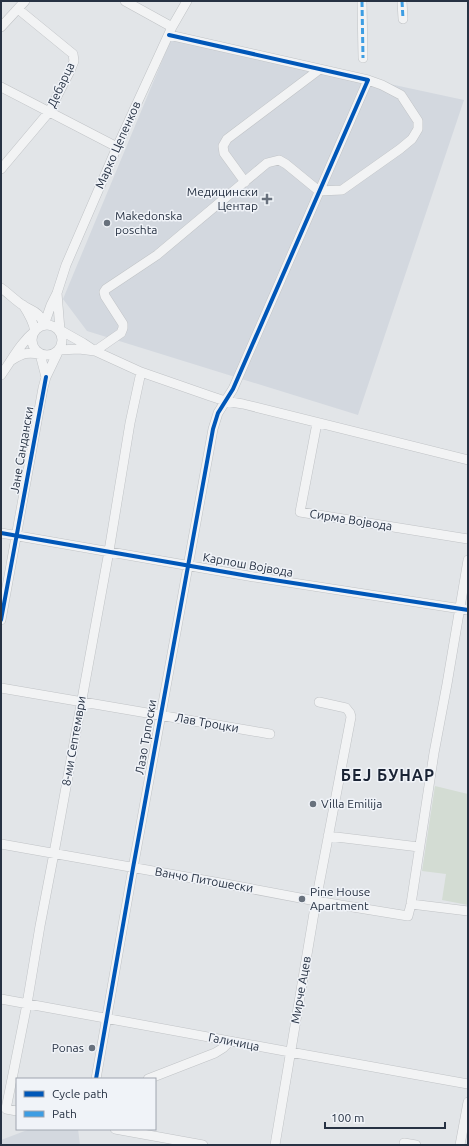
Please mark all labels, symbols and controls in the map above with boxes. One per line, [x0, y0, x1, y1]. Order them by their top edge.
street label: Дебарца [44, 60, 77, 109]
street label: Марко Цепенков [92, 99, 143, 191]
place label: Медицински Центар [187, 185, 258, 212]
marker: Медицински Центар [261, 193, 273, 205]
place label: Makedonska poschta [115, 209, 182, 236]
marker: Makedonska poschta [102, 218, 112, 228]
street label: Јане Сандански [7, 405, 36, 494]
street label: Сирма Војвода [309, 507, 393, 532]
street label: Карпош Војвода [202, 550, 294, 579]
street label: 8-ми Септември [59, 695, 88, 787]
street label: Лазо Трпоски [132, 698, 159, 776]
street label: Лав Троцки [174, 711, 240, 735]
district label: БЕЈ БУНАР [341, 766, 435, 784]
place label: Villa Emilija [321, 797, 382, 810]
marker: Villa Emilija [308, 799, 318, 809]
street label: Ванчо Питошески [154, 864, 254, 895]
place label: Pine House Apartment [310, 885, 370, 912]
marker: Pine House Apartment [297, 894, 307, 904]
street label: Мирче Ацев [288, 955, 313, 1025]
street label: Галичица [207, 1030, 261, 1053]
place label: Ponas [52, 1041, 84, 1054]
marker: Ponas [87, 1043, 97, 1053]
legend [16, 1078, 156, 1130]
text: Cycle path [52, 1087, 108, 1100]
scale bar [325, 1104, 445, 1130]
text: Path [52, 1107, 77, 1120]
text: 100 m [331, 1111, 364, 1124]

